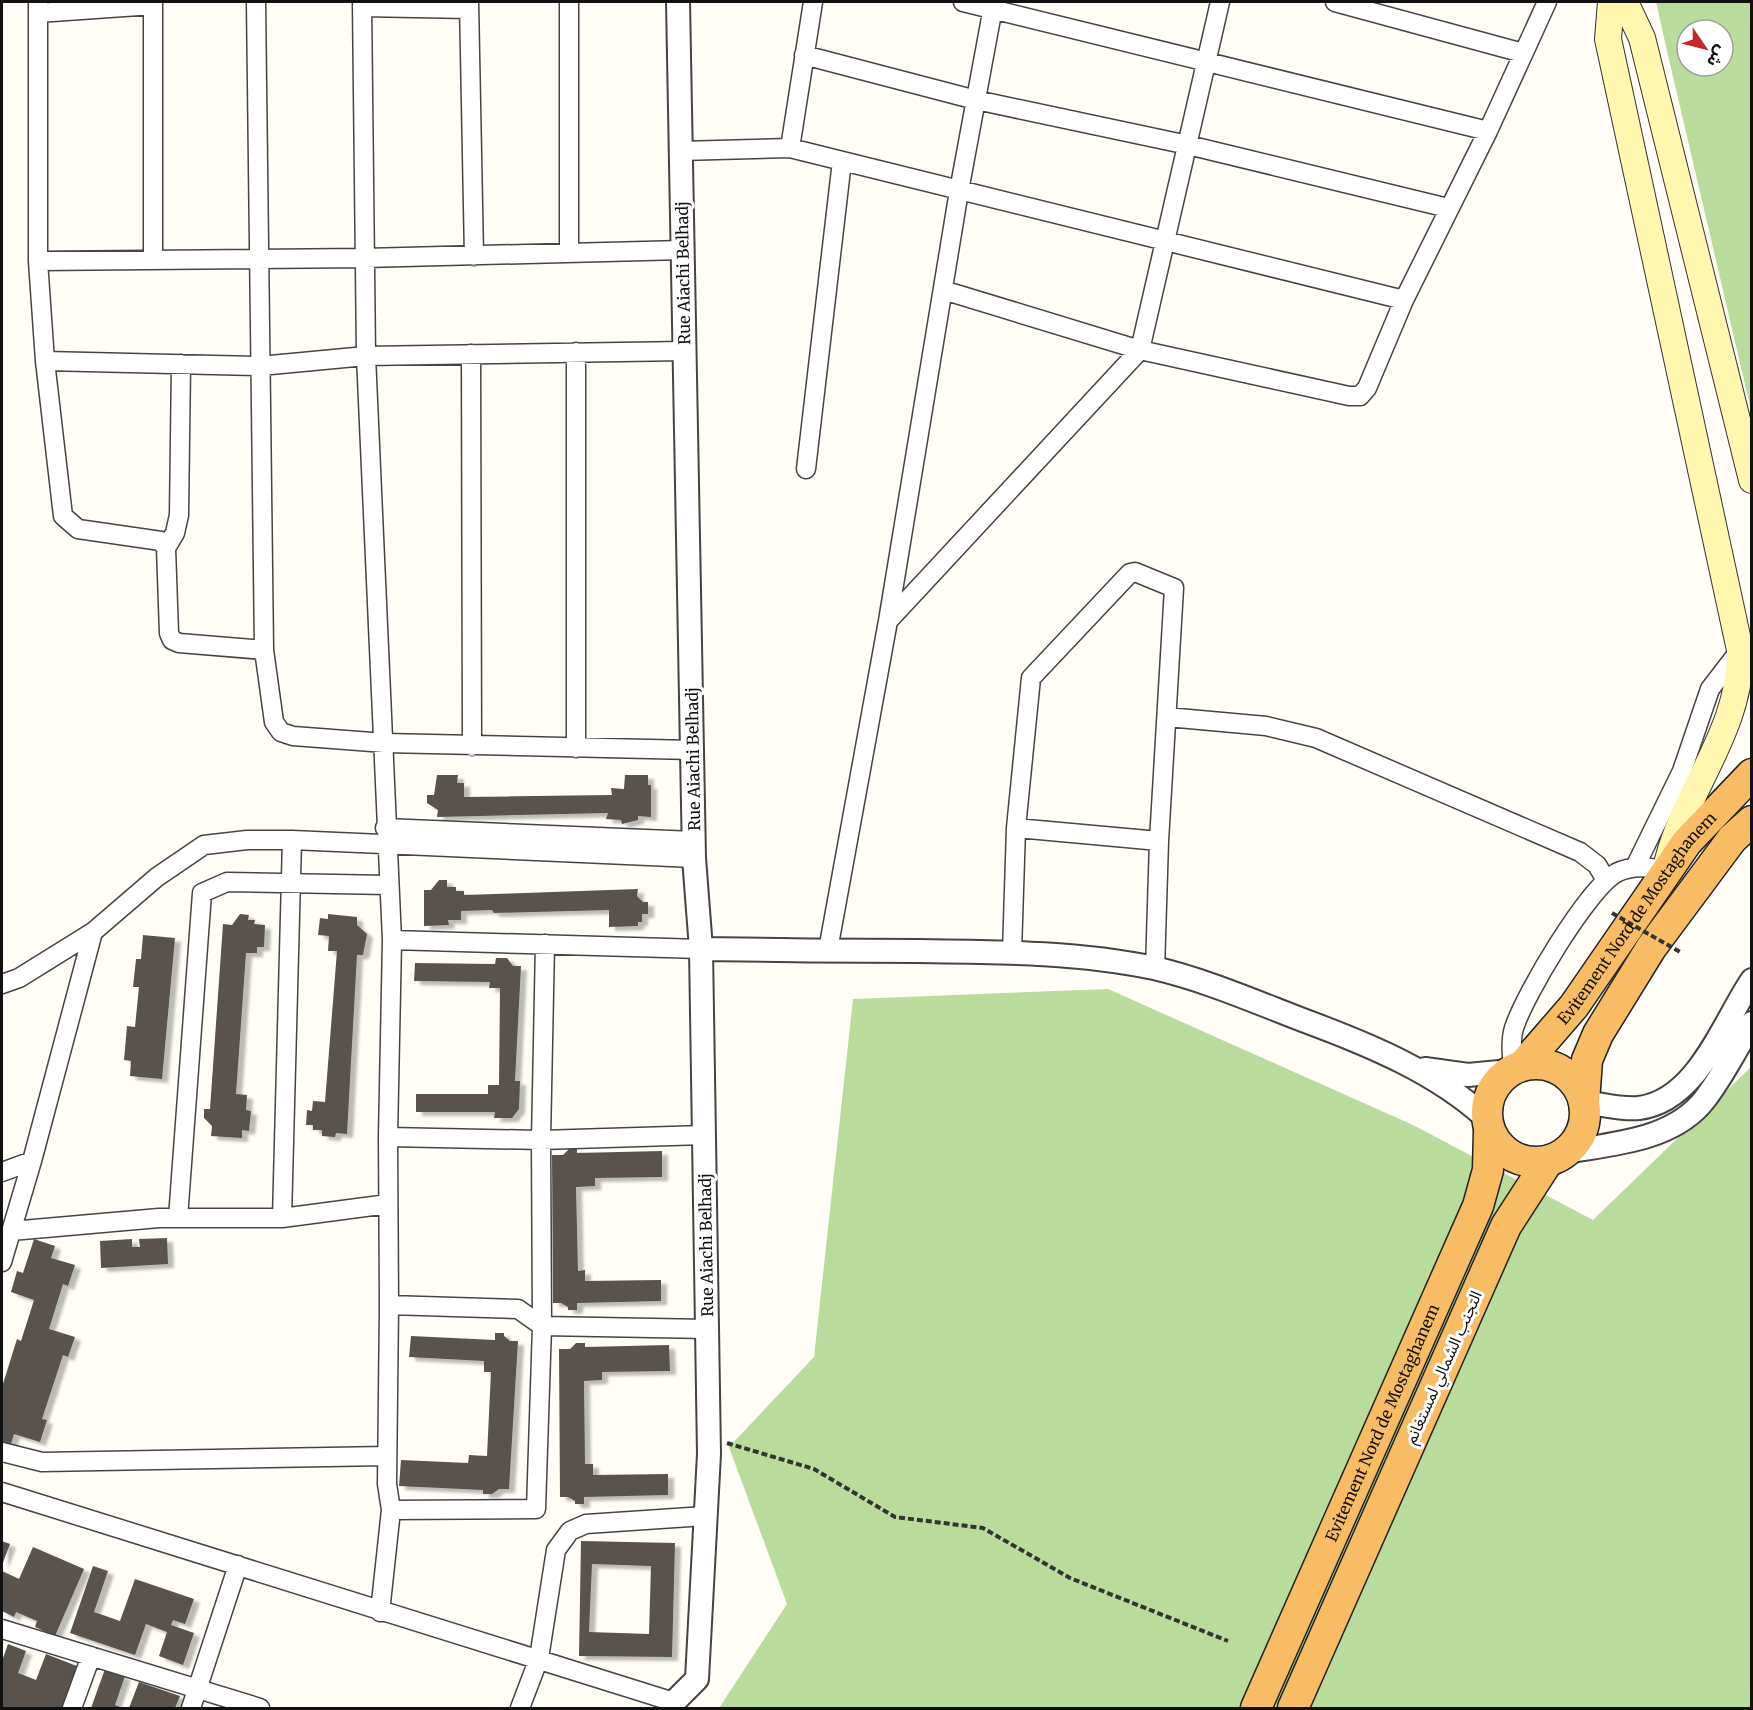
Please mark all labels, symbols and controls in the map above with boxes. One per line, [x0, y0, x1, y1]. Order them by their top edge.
north arrow [1675, 18, 1735, 78]
text: ش [1703, 42, 1732, 71]
street label: Rue Aiachi Belhadj [672, 201, 694, 345]
street label: Rue Aiachi Belhadj [682, 687, 704, 831]
street label: Evitement Nord de Mostaghanem [1553, 808, 1720, 1028]
street label: Rue Aiachi Belhadj [695, 1173, 717, 1317]
street label: التجنب الشمالي لمستغانم [1400, 1287, 1489, 1448]
street label: Evitement Nord de Mostaghanem [1321, 1301, 1443, 1545]

